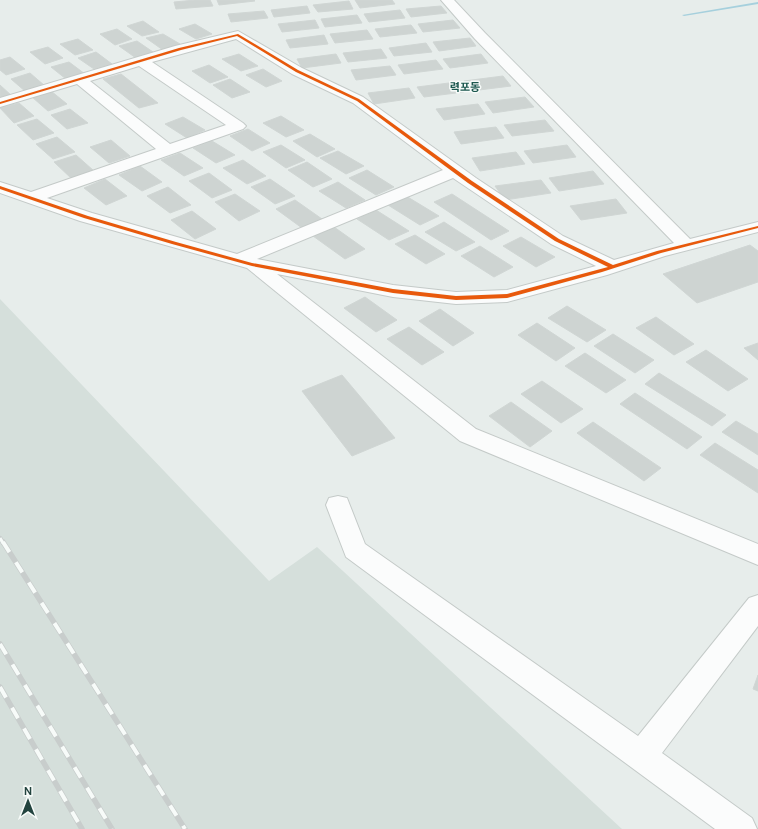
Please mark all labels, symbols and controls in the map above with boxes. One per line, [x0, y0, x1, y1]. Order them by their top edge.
district label: 력포동 [450, 80, 480, 94]
north arrow [8, 781, 48, 821]
text: N [24, 784, 32, 798]

